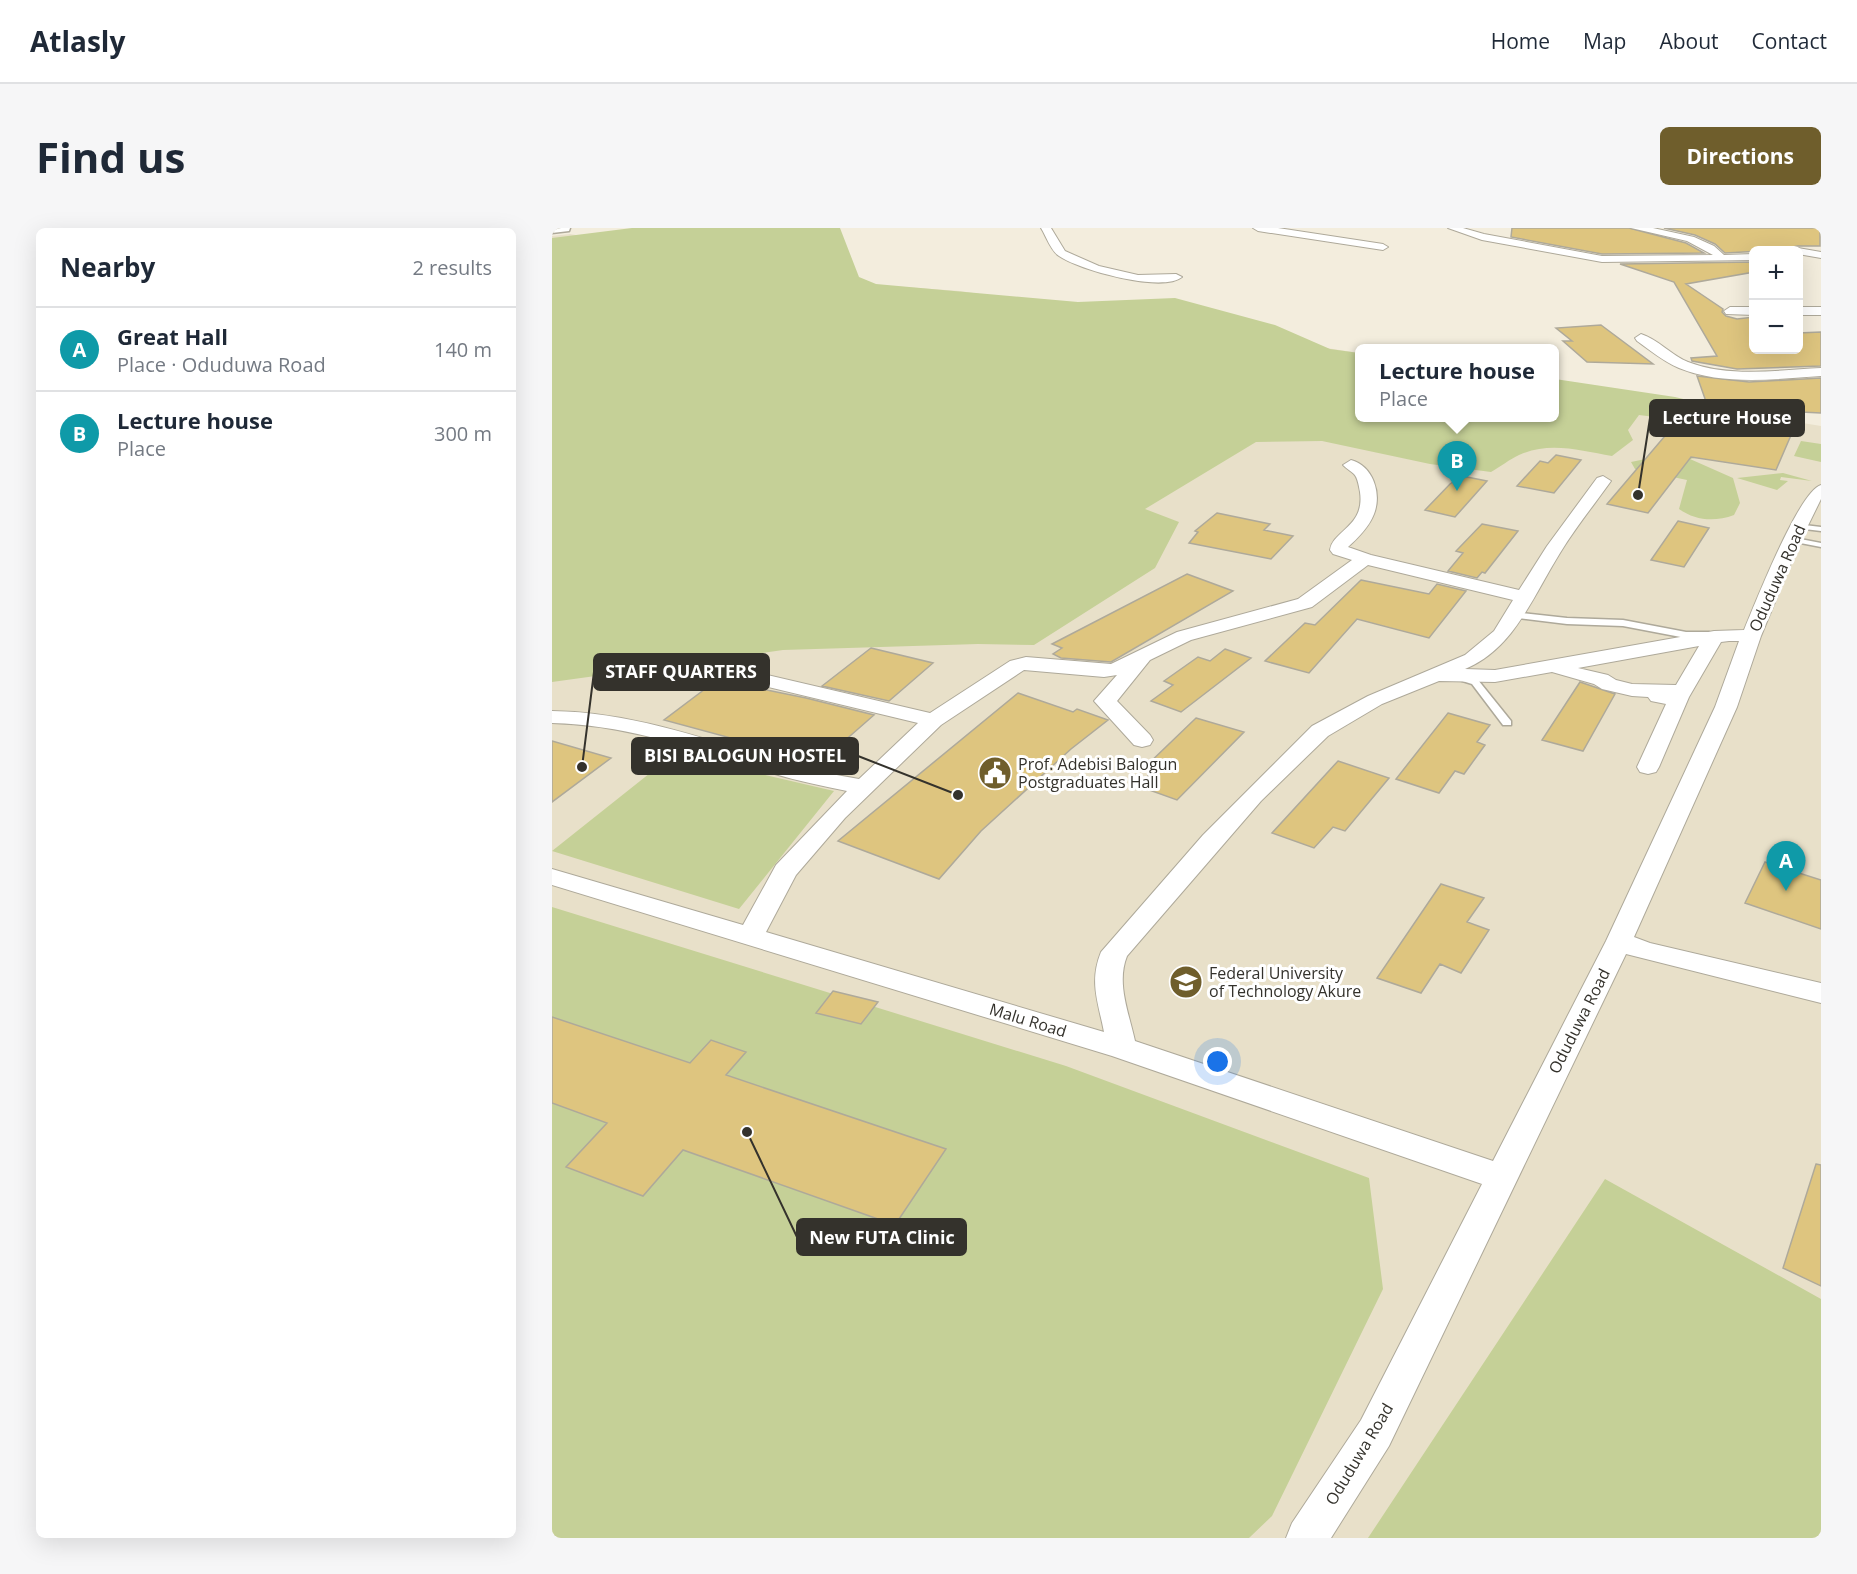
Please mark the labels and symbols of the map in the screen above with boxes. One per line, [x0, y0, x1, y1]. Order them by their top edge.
callout: Lecture House [1650, 400, 1804, 436]
text: Lecture House [1662, 405, 1792, 429]
pin: B [1438, 442, 1476, 491]
street label: Oduduwa Road [1744, 521, 1810, 635]
callout: STAFF QUARTERS [594, 654, 769, 690]
text: STAFF QUARTERS [605, 659, 757, 683]
callout: BISI BALOGUN HOSTEL [632, 738, 858, 774]
text: BISI BALOGUN HOSTEL [644, 743, 846, 767]
place label: Prof. Adebisi Balogun Postgraduates Hall [1018, 753, 1177, 793]
public building icon: Prof. Adebisi Balogun Postgraduates Hall [977, 755, 1013, 791]
pin: A [1766, 842, 1806, 891]
place label: Federal University of Technology Akure [1209, 962, 1361, 1002]
school or university icon: Federal University of Technology Akure [1168, 964, 1204, 1000]
street label: Oduduwa Road [1543, 965, 1615, 1077]
street label: Malu Road [987, 998, 1069, 1042]
your location [1203, 1047, 1232, 1076]
callout: New FUTA Clinic [797, 1219, 966, 1255]
text: New FUTA Clinic [809, 1225, 955, 1249]
street label: Oduduwa Road [1320, 1399, 1398, 1509]

